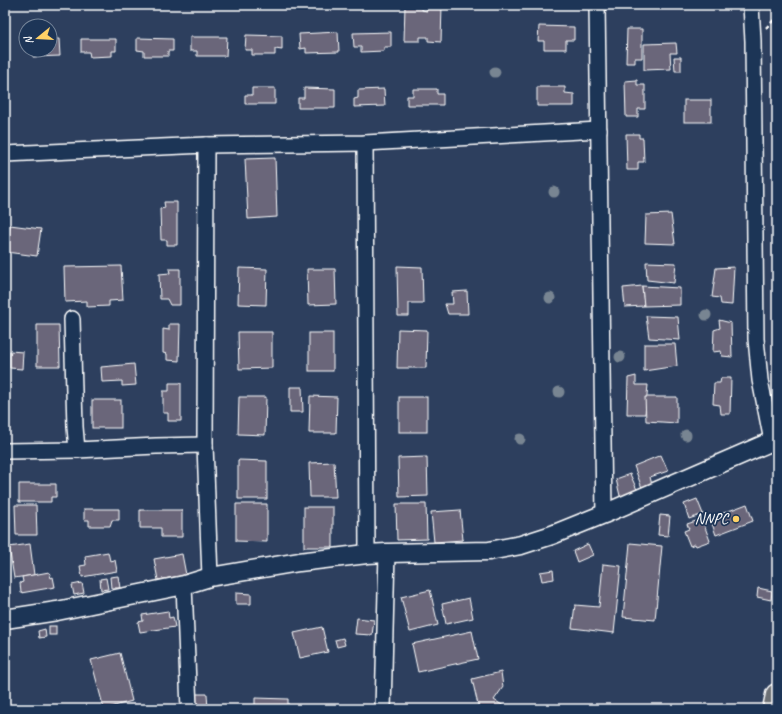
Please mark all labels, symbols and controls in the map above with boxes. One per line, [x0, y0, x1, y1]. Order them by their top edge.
north arrow [18, 18, 58, 58]
text: N [20, 34, 36, 46]
place label: NNPC [694, 509, 729, 529]
marker: NNPC [731, 514, 741, 524]

